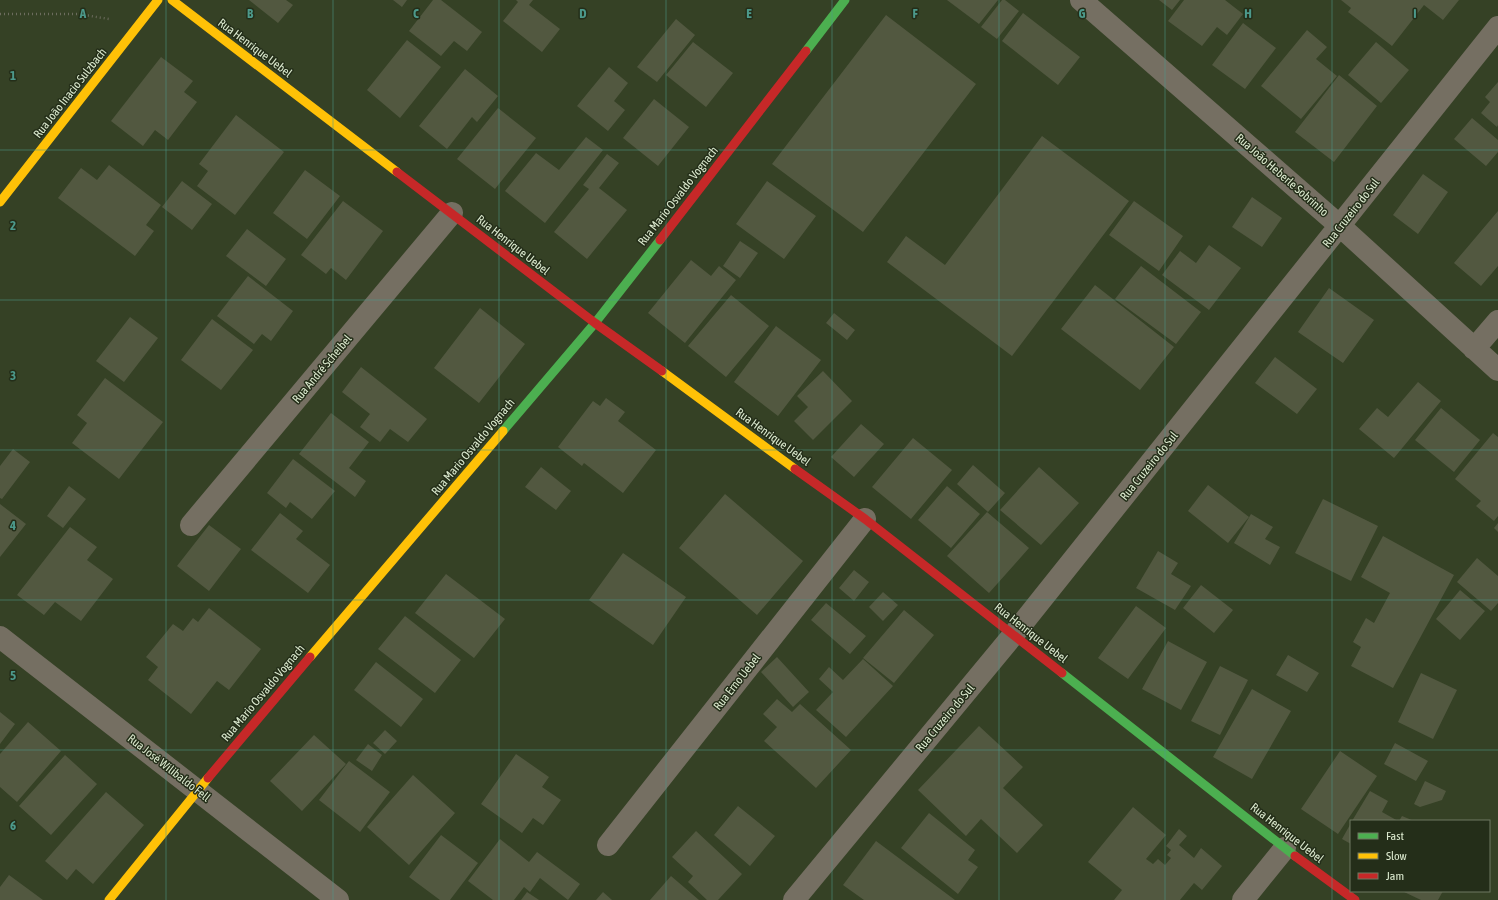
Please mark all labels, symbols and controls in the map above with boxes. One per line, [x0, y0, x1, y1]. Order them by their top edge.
text: A [79, 6, 87, 21]
text: B [247, 6, 254, 21]
text: C [413, 6, 419, 21]
text: D [579, 6, 587, 21]
text: E [746, 6, 752, 21]
text: F [912, 6, 918, 21]
text: G [1079, 6, 1086, 21]
text: H [1244, 6, 1252, 21]
text: I [1413, 6, 1417, 21]
street label: Rua Henrique Uebel [215, 16, 295, 81]
street label: Rua João Inacio Sulzbach [31, 45, 109, 141]
text: 1 [10, 68, 16, 83]
street label: Rua João Heberle Sobrinho [1233, 131, 1332, 219]
street label: Rua Mario Osvaldo Vognach [635, 144, 721, 248]
street label: Rua Cruzeiro do Sul [1320, 175, 1383, 250]
street label: Rua Henrique Uebel [474, 212, 553, 278]
text: 2 [10, 218, 16, 233]
street label: Rua André Scheibel [289, 331, 355, 406]
text: 3 [10, 368, 16, 383]
street label: Rua Mario Osvaldo Vognach [428, 396, 518, 498]
street label: Rua Henrique Uebel [733, 405, 814, 469]
street label: Rua Cruzeiro do Sul [1117, 428, 1181, 503]
text: 4 [9, 518, 16, 533]
street label: Rua Henrique Uebel [992, 600, 1071, 666]
street label: Rua Mario Osvaldo Vognach [218, 642, 308, 744]
street label: Rua Erno Uebel [711, 650, 764, 713]
text: 5 [10, 668, 16, 683]
street label: Rua Cruzeiro do Sul [913, 681, 978, 755]
street label: Rua José Wilibaldo Fell [125, 731, 214, 805]
street label: Rua Henrique Uebel [1248, 800, 1327, 866]
text: 6 [10, 818, 16, 833]
legend [1350, 820, 1490, 892]
text: Fast [1386, 829, 1404, 843]
text: Slow [1386, 849, 1407, 863]
text: Jam [1386, 869, 1404, 883]

